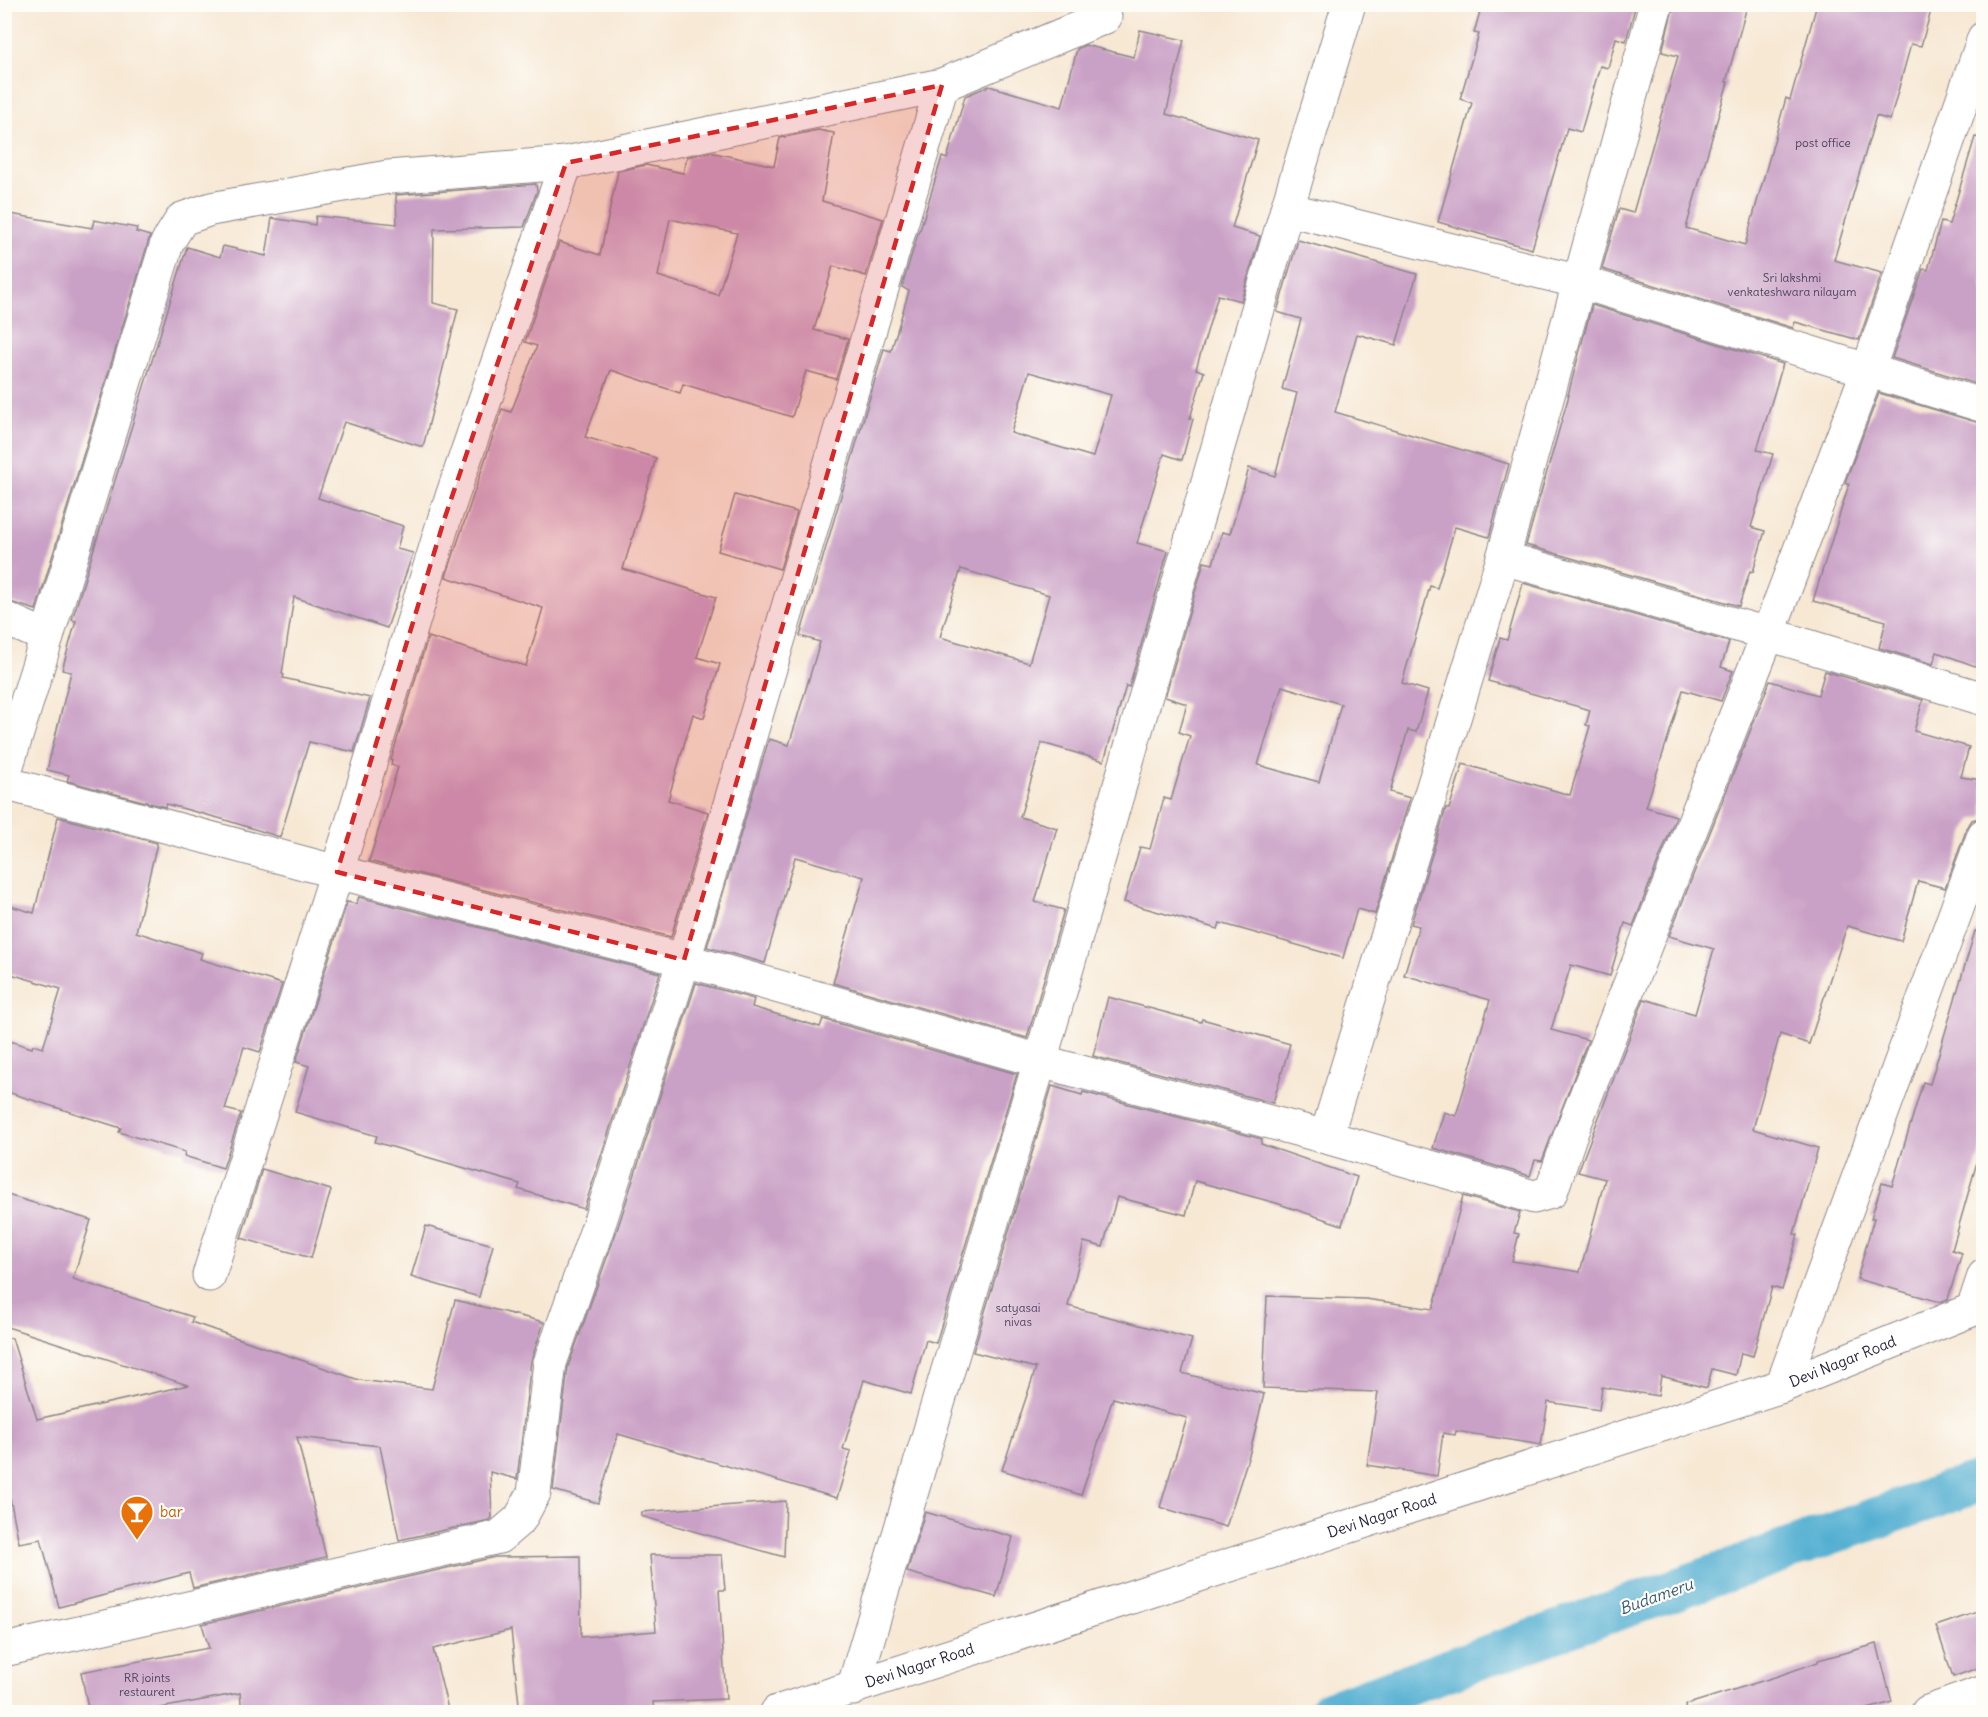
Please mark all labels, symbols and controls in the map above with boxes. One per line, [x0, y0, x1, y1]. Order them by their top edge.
house number: post office [1795, 135, 1851, 150]
house number: Sri lakshmi venkateshwara nilayam [1728, 270, 1857, 299]
house number: satyasai nivas [995, 1300, 1041, 1329]
street label: Devi Nagar Road [1786, 1331, 1899, 1391]
street label: Devi Nagar Road [1325, 1489, 1439, 1542]
bar icon: bar [119, 1494, 155, 1541]
place label: bar [160, 1502, 183, 1521]
water label: Budameru [1616, 1573, 1697, 1619]
street label: Devi Nagar Road [863, 1639, 977, 1692]
house number: RR joints restaurent [119, 1670, 175, 1699]

